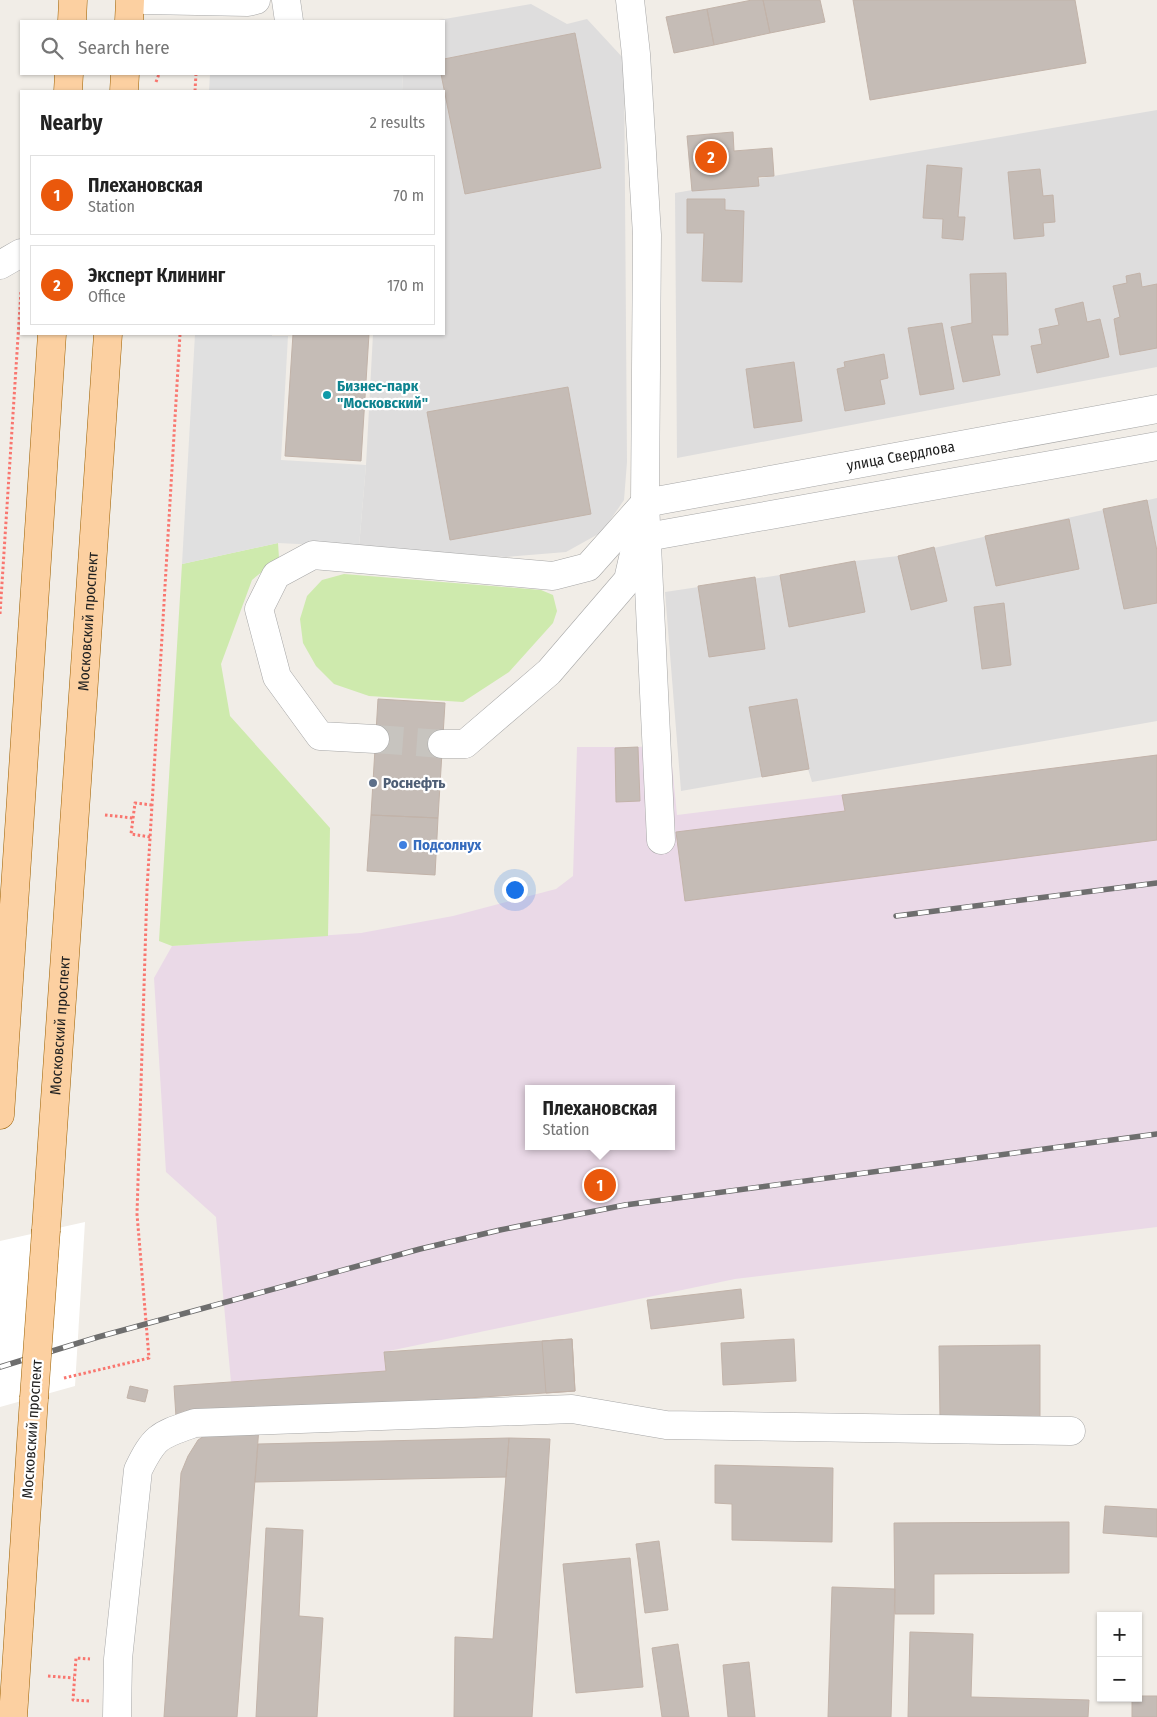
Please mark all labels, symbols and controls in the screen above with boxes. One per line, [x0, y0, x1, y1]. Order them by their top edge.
search box [20, 20, 445, 75]
icon: search [38, 34, 66, 62]
text: Search here [78, 36, 170, 59]
text: Nearby [40, 110, 102, 136]
text: 2 results [370, 113, 425, 132]
pin: 2 [695, 138, 727, 176]
text: Плехановская [88, 174, 203, 197]
text: 1 [54, 186, 60, 205]
text: 70 m [393, 186, 424, 205]
text: Station [88, 197, 135, 216]
text: Эксперт Клининг [88, 264, 225, 287]
text: 2 [53, 276, 61, 295]
text: 170 m [387, 276, 424, 295]
text: Office [88, 287, 126, 306]
place label: Бизнес-парк "Московский" [337, 377, 428, 412]
marker: Бизнес-парк "Московский" [321, 389, 333, 401]
street label: улица Свердлова [845, 437, 956, 475]
street label: Московский проспект [74, 551, 102, 691]
place label: Роснефть [383, 774, 445, 792]
marker: Роснефть [367, 777, 379, 789]
place label: Подсолнух [413, 836, 482, 854]
marker: Подсолнух [397, 839, 409, 851]
your location [502, 877, 528, 903]
street label: Московский проспект [46, 955, 74, 1096]
popup [525, 1085, 675, 1150]
text: Плехановская [543, 1097, 657, 1120]
text: Station [543, 1120, 590, 1139]
pin: 1 [584, 1166, 616, 1204]
street label: Московский проспект [18, 1358, 46, 1499]
map controls [1097, 1612, 1142, 1702]
button: + [1097, 1612, 1142, 1657]
button: − [1097, 1657, 1142, 1702]

